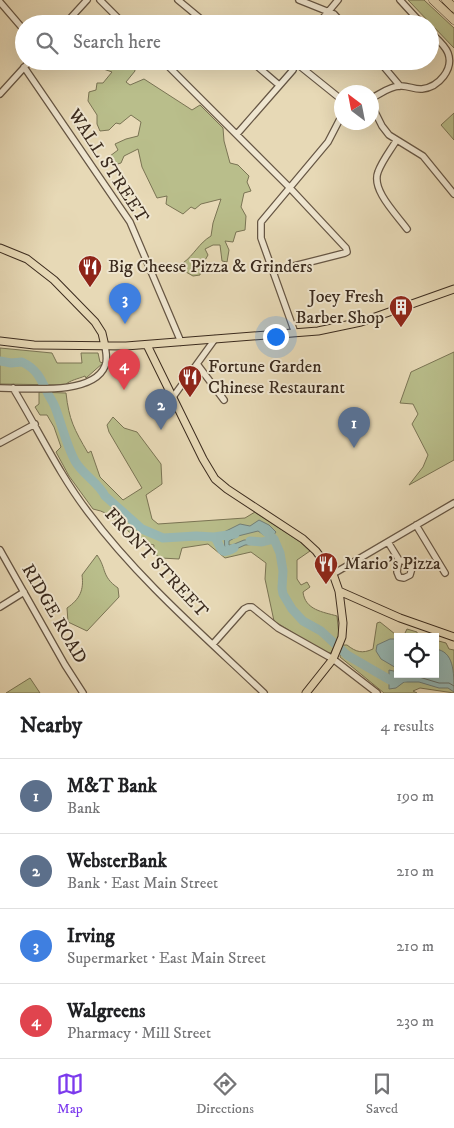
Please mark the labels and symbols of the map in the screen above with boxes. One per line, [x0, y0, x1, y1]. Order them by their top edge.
north arrow [334, 85, 379, 130]
street label: WALL STREET [62, 104, 153, 227]
restaurant icon: Big Cheese Pizza & Grinders [77, 254, 103, 288]
place label: Big Cheese Pizza & Grinders [108, 256, 312, 278]
pin: 3 [109, 283, 141, 324]
place label: Joey Fresh Barber Shop [295, 286, 385, 329]
building icon: Joey Fresh Barber Shop [388, 294, 414, 328]
your location [263, 324, 289, 350]
pin: 4 [108, 349, 140, 390]
place label: Fortune Garden Chinese Restaurant [208, 356, 345, 399]
restaurant icon: Fortune Garden Chinese Restaurant [177, 364, 203, 398]
pin: 2 [145, 389, 177, 430]
pin: 1 [338, 407, 370, 448]
street label: FRONT STREET [100, 504, 213, 623]
restaurant icon: Mario's Pizza [313, 551, 339, 585]
place label: Mario's Pizza [344, 553, 441, 575]
street label: RIDGE ROAD [17, 560, 91, 668]

